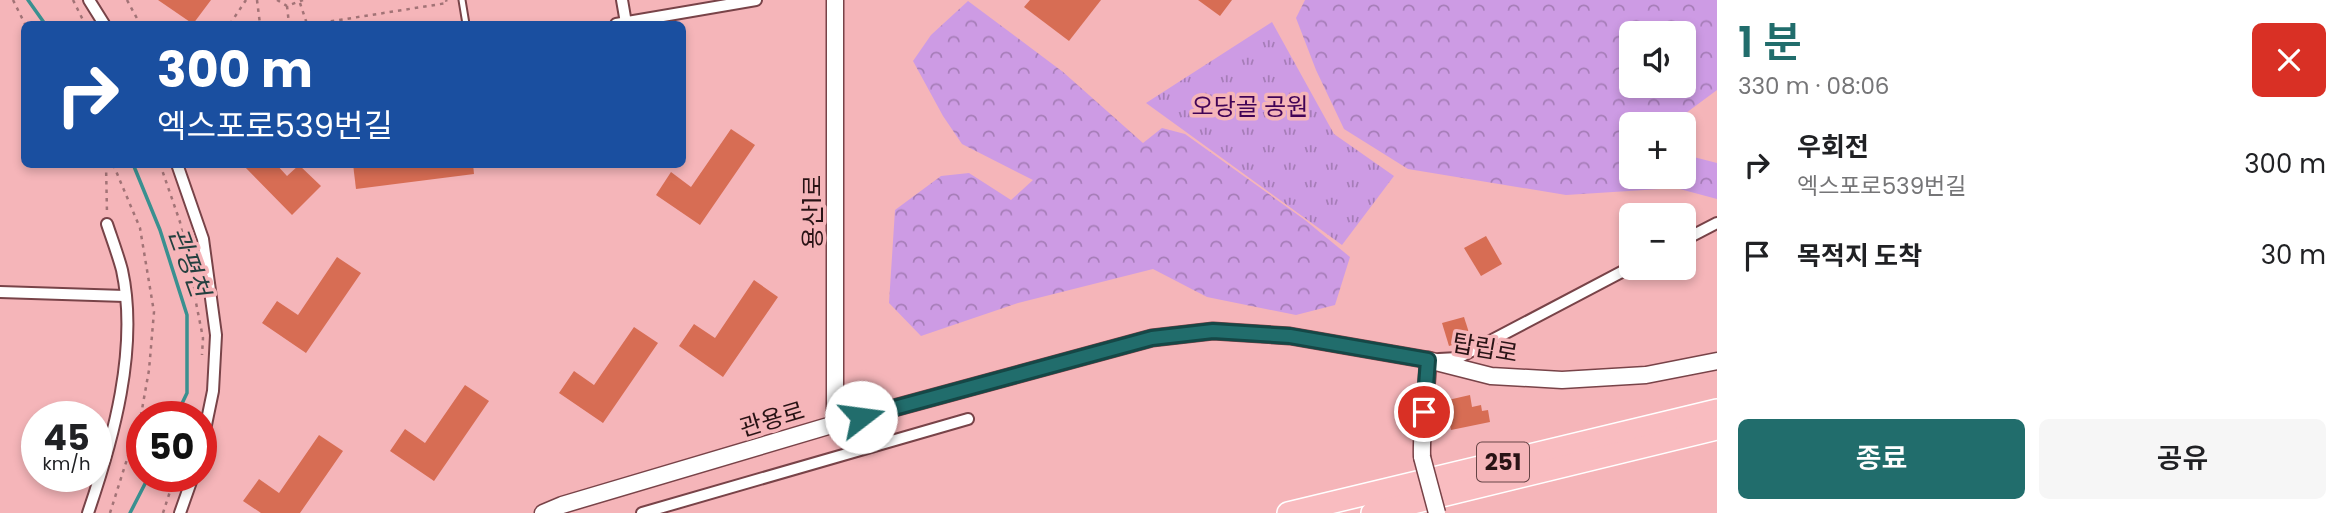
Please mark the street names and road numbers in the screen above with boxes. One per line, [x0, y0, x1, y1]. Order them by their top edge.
street label: 용산1로 [796, 175, 829, 249]
street label: 탑립로 [1450, 326, 1520, 370]
street label: 관용로 [735, 394, 809, 444]
road number: 251 [1477, 442, 1529, 482]

